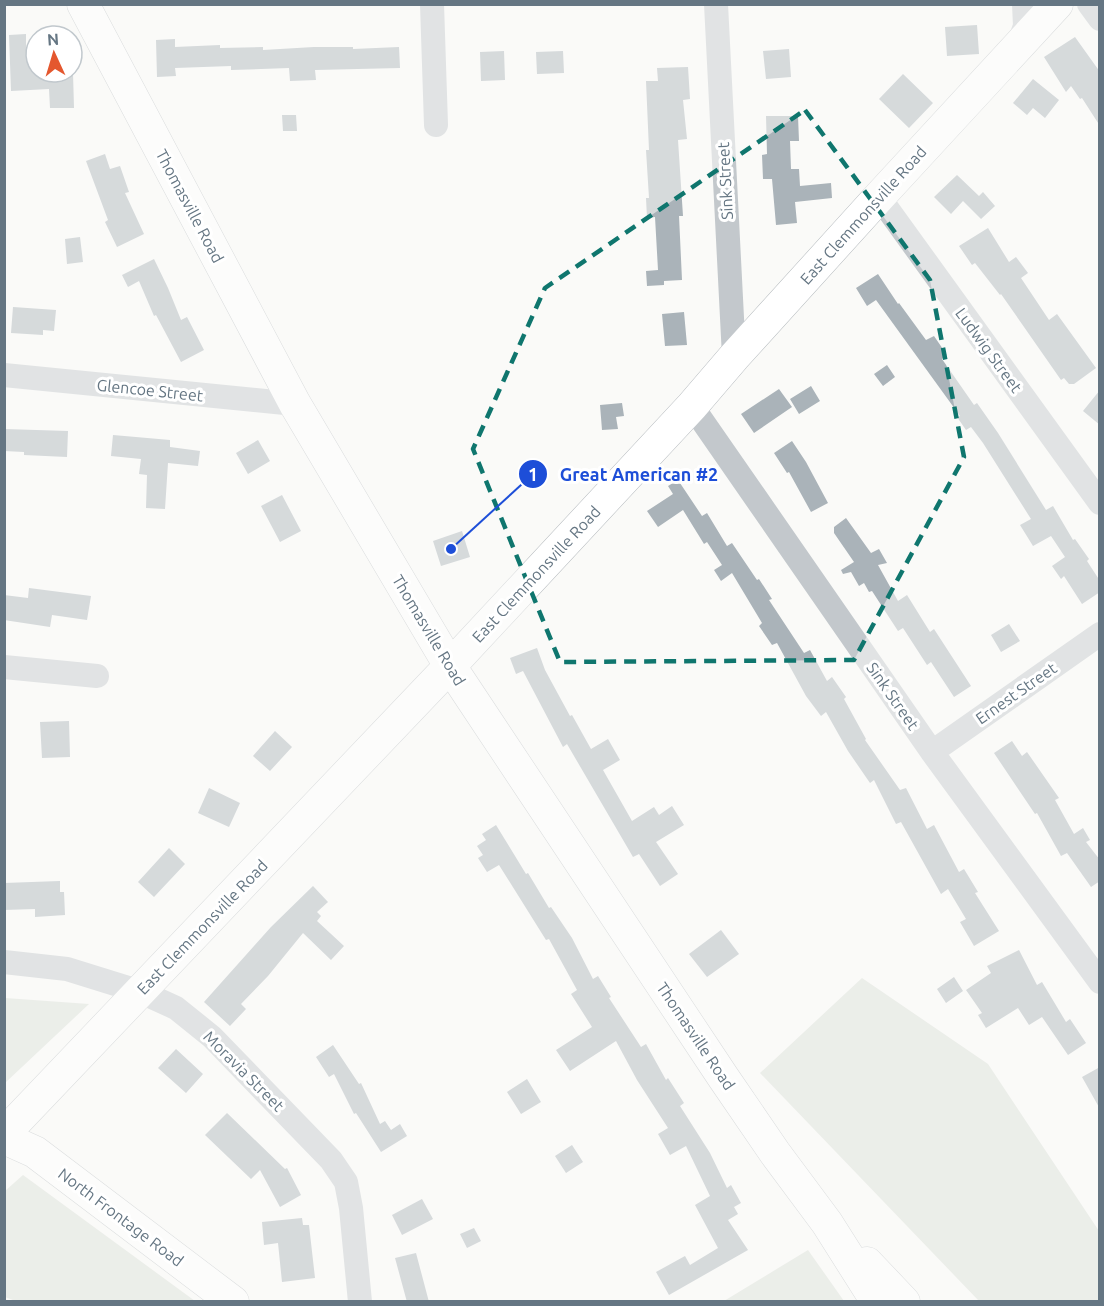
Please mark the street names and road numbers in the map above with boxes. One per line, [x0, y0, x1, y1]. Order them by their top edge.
street label: Sink Street [714, 141, 736, 220]
street label: East Clemmonsville Road [796, 142, 930, 288]
street label: Thomasville Road [153, 146, 227, 266]
street label: Ludwig Street [952, 304, 1026, 397]
street label: Glencoe Street [96, 375, 205, 405]
street label: East Clemmonsville Road [468, 502, 604, 646]
street label: Thomasville Road [389, 571, 469, 689]
street label: Ernest Street [972, 658, 1060, 727]
street label: Sink Street [863, 659, 923, 734]
street label: East Clemmonsville Road [133, 856, 271, 998]
street label: Thomasville Road [653, 979, 739, 1093]
street label: Moravia Street [200, 1027, 288, 1115]
street label: North Frontage Road [55, 1164, 187, 1270]

